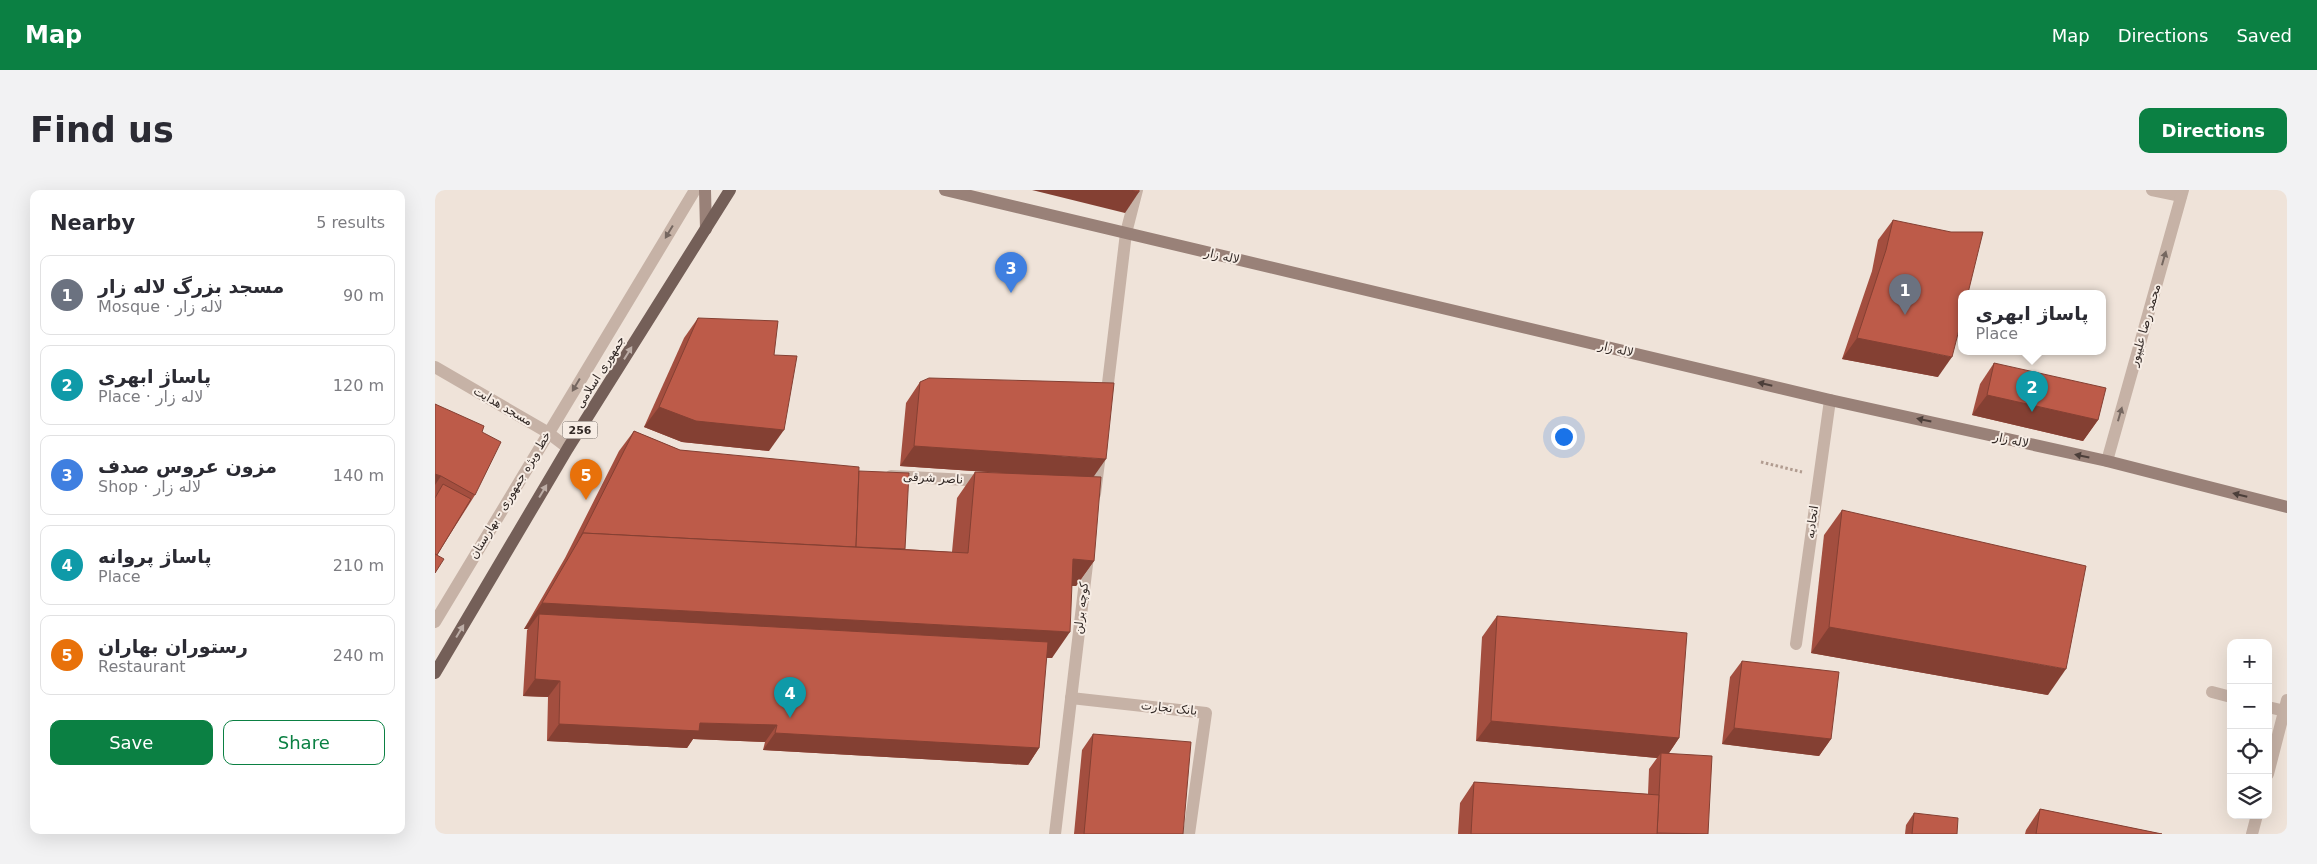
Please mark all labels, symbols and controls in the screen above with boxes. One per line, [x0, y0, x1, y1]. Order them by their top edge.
text: Map [25, 21, 82, 49]
text: Map [2052, 25, 2090, 46]
text: Directions [2118, 25, 2208, 46]
text: Saved [2236, 25, 2292, 46]
button: Directions [2139, 108, 2287, 153]
text: Find us [30, 110, 174, 150]
text: Nearby [50, 211, 135, 235]
text: 5 results [316, 213, 385, 232]
one-way arrow [665, 225, 674, 238]
street label: لاله زار [1202, 245, 1241, 268]
one-way arrow [2160, 250, 2168, 265]
pin: 3 [995, 252, 1027, 293]
pin: 1 [1889, 274, 1921, 315]
text: مسجد بزرگ لاله زار [98, 275, 284, 297]
street label: محمد رضا علیپور [2126, 282, 2164, 369]
text: 1 [61, 286, 73, 305]
text: 90 m [343, 286, 384, 305]
popup [1958, 290, 2106, 355]
text: Mosque · لاله زار [98, 297, 223, 316]
text: پاساژ ابهری [1975, 302, 2089, 324]
text: Place [1975, 324, 2018, 343]
street label: جمهوری اسلامی [572, 333, 629, 411]
street label: لاله زار [1596, 338, 1635, 361]
one-way arrow [623, 346, 633, 359]
text: پاساژ ابهری [98, 365, 211, 387]
pin: 2 [2016, 371, 2048, 412]
text: 2 [61, 376, 73, 395]
text: 120 m [333, 376, 384, 395]
one-way arrow [571, 379, 580, 392]
one-way arrow [1758, 380, 1773, 388]
street label: مسجد هدایت [471, 383, 535, 429]
text: Place · لاله زار [98, 387, 203, 406]
one-way arrow [2116, 406, 2124, 421]
one-way arrow [1915, 416, 1931, 424]
road number: 256 [563, 422, 597, 438]
your location [1551, 424, 1577, 450]
street label: خط ویژه جمهوری - بهارستان [466, 429, 555, 562]
street label: لاله زار [1991, 429, 2030, 452]
one-way arrow [2074, 451, 2090, 459]
text: مزون عروس صدف [98, 455, 277, 477]
pin: 5 [570, 459, 602, 500]
text: 3 [61, 466, 73, 485]
text: 140 m [333, 466, 384, 485]
street label: ناصر شرقی [903, 469, 963, 488]
text: Shop · لاله زار [98, 477, 201, 496]
one-way arrow [538, 485, 547, 498]
one-way arrow [2232, 491, 2247, 499]
street label: اتحادیه [1803, 505, 1821, 539]
text: پاساژ پروانه [98, 545, 212, 567]
text: 4 [61, 556, 73, 575]
text: 210 m [333, 556, 384, 575]
text: Place [98, 567, 141, 586]
street label: کوچه برلن [1071, 581, 1092, 635]
one-way arrow [455, 625, 464, 638]
text: رستوران بهاران [98, 635, 248, 657]
map controls [2227, 639, 2272, 819]
button: + [2227, 639, 2272, 684]
text: 5 [61, 646, 73, 665]
text: 240 m [333, 646, 384, 665]
text: Restaurant [98, 657, 186, 676]
pin: 4 [774, 677, 806, 718]
button: − [2227, 684, 2272, 729]
street label: بانک تجارت [1140, 698, 1198, 719]
button: Save [50, 720, 213, 765]
button: Share [223, 720, 385, 765]
button: locate [2227, 729, 2272, 774]
button: layers [2227, 774, 2272, 819]

